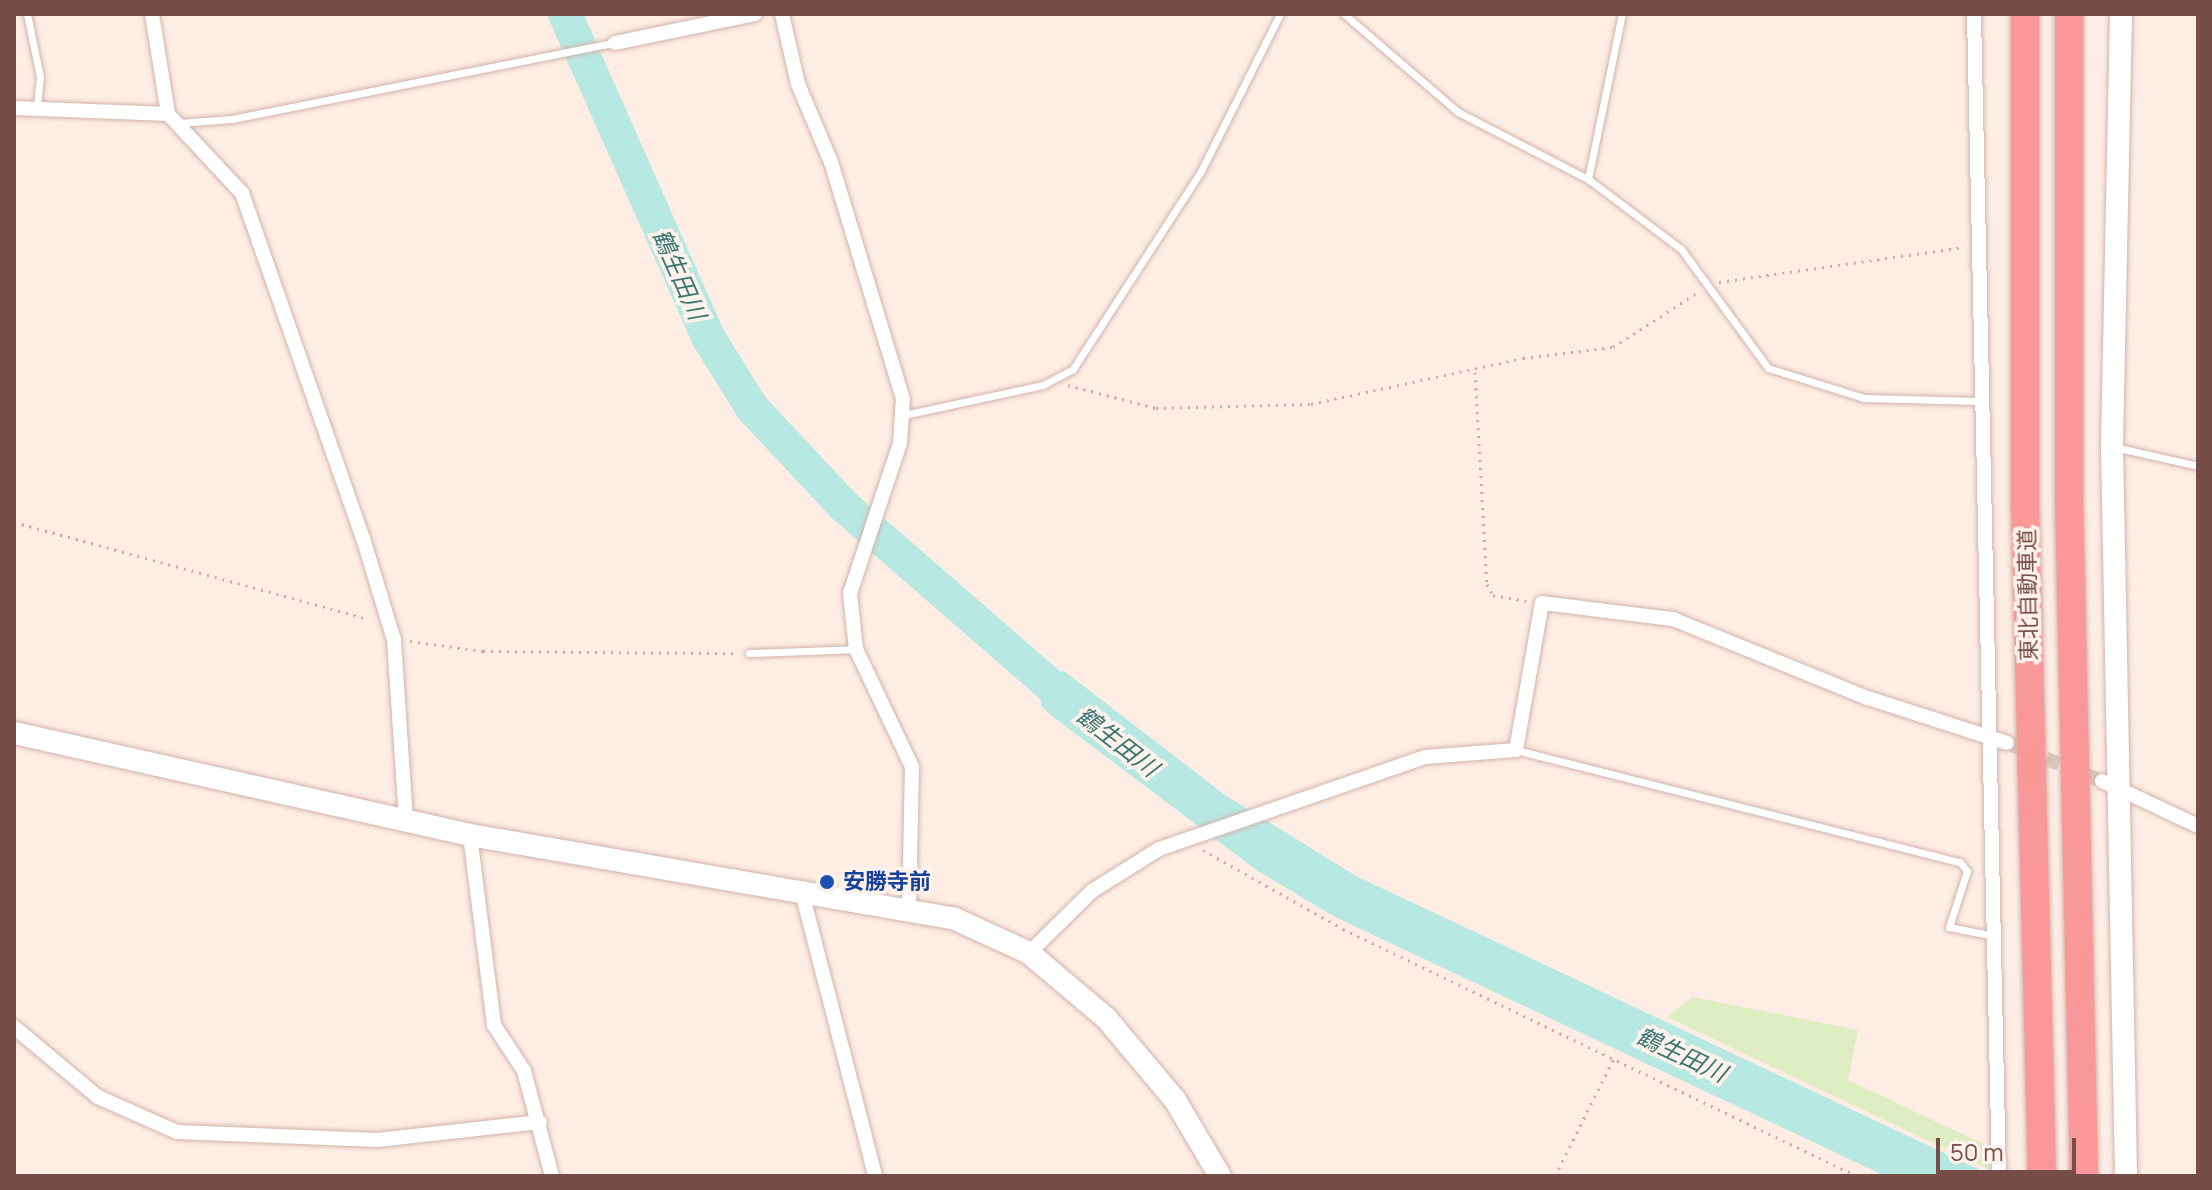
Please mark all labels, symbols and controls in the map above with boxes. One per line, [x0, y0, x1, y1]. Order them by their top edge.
water label: 鶴生田川 [647, 224, 713, 324]
street label: 東北自動車道 [2014, 529, 2042, 661]
water label: 鶴生田川 [1071, 700, 1165, 782]
place label: 安勝寺前 [843, 869, 931, 895]
marker: 安勝寺前 [818, 873, 836, 891]
water label: 鶴生田川 [1632, 1021, 1732, 1087]
scale bar [1940, 1122, 2080, 1172]
text: 50 m [1950, 1135, 2004, 1168]

